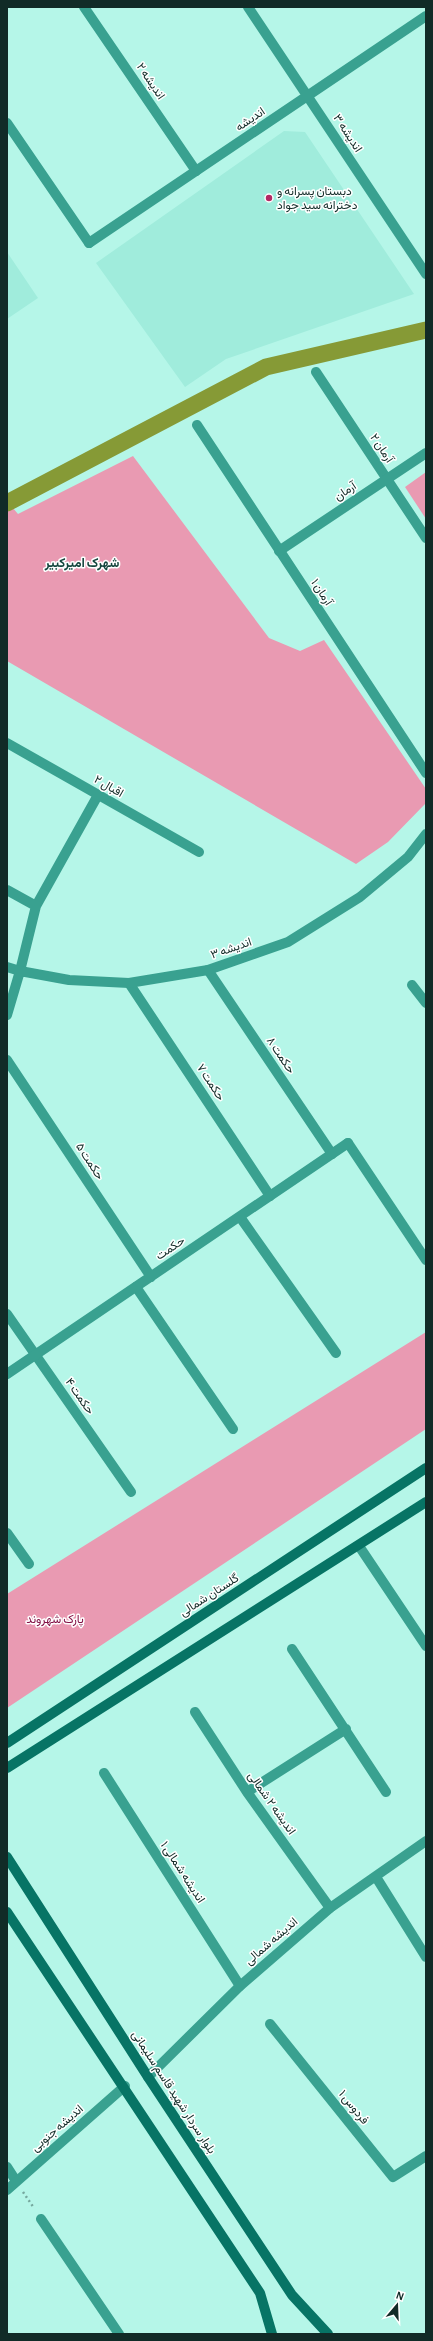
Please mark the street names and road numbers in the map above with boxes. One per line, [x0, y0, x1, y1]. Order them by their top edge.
street label: اندیشه ۲ [134, 61, 167, 102]
street label: اندیشه [233, 105, 267, 134]
street label: اندیشه ۳ [331, 112, 365, 155]
street label: آرمان ۲ [366, 431, 397, 467]
street label: آرمان [332, 479, 360, 504]
street label: آرمان ۱ [307, 577, 336, 610]
street label: اقبال ۲ [91, 773, 126, 801]
street label: اندیشه ۳ [209, 935, 253, 962]
street label: حکمت ۸ [264, 1035, 298, 1075]
street label: حکمت ۷ [195, 1061, 227, 1103]
street label: حکمت ۵ [74, 1140, 106, 1182]
street label: حکمت [153, 1234, 187, 1262]
street label: حکمت ۴ [63, 1376, 97, 1416]
street label: گلستان شمالی [177, 1571, 242, 1620]
street label: اندیشه ۲ شمالی [244, 1769, 298, 1838]
street label: اندیشه شمالی ۱ [157, 1839, 207, 1906]
street label: اندیشه شمالی [242, 1915, 301, 1968]
street label: بلوار سردار شهید قاسم سلیمانی [128, 2028, 218, 2157]
street label: فردوس ۱ [335, 2088, 371, 2128]
street label: اندیشه جنوبی [29, 2102, 87, 2155]

